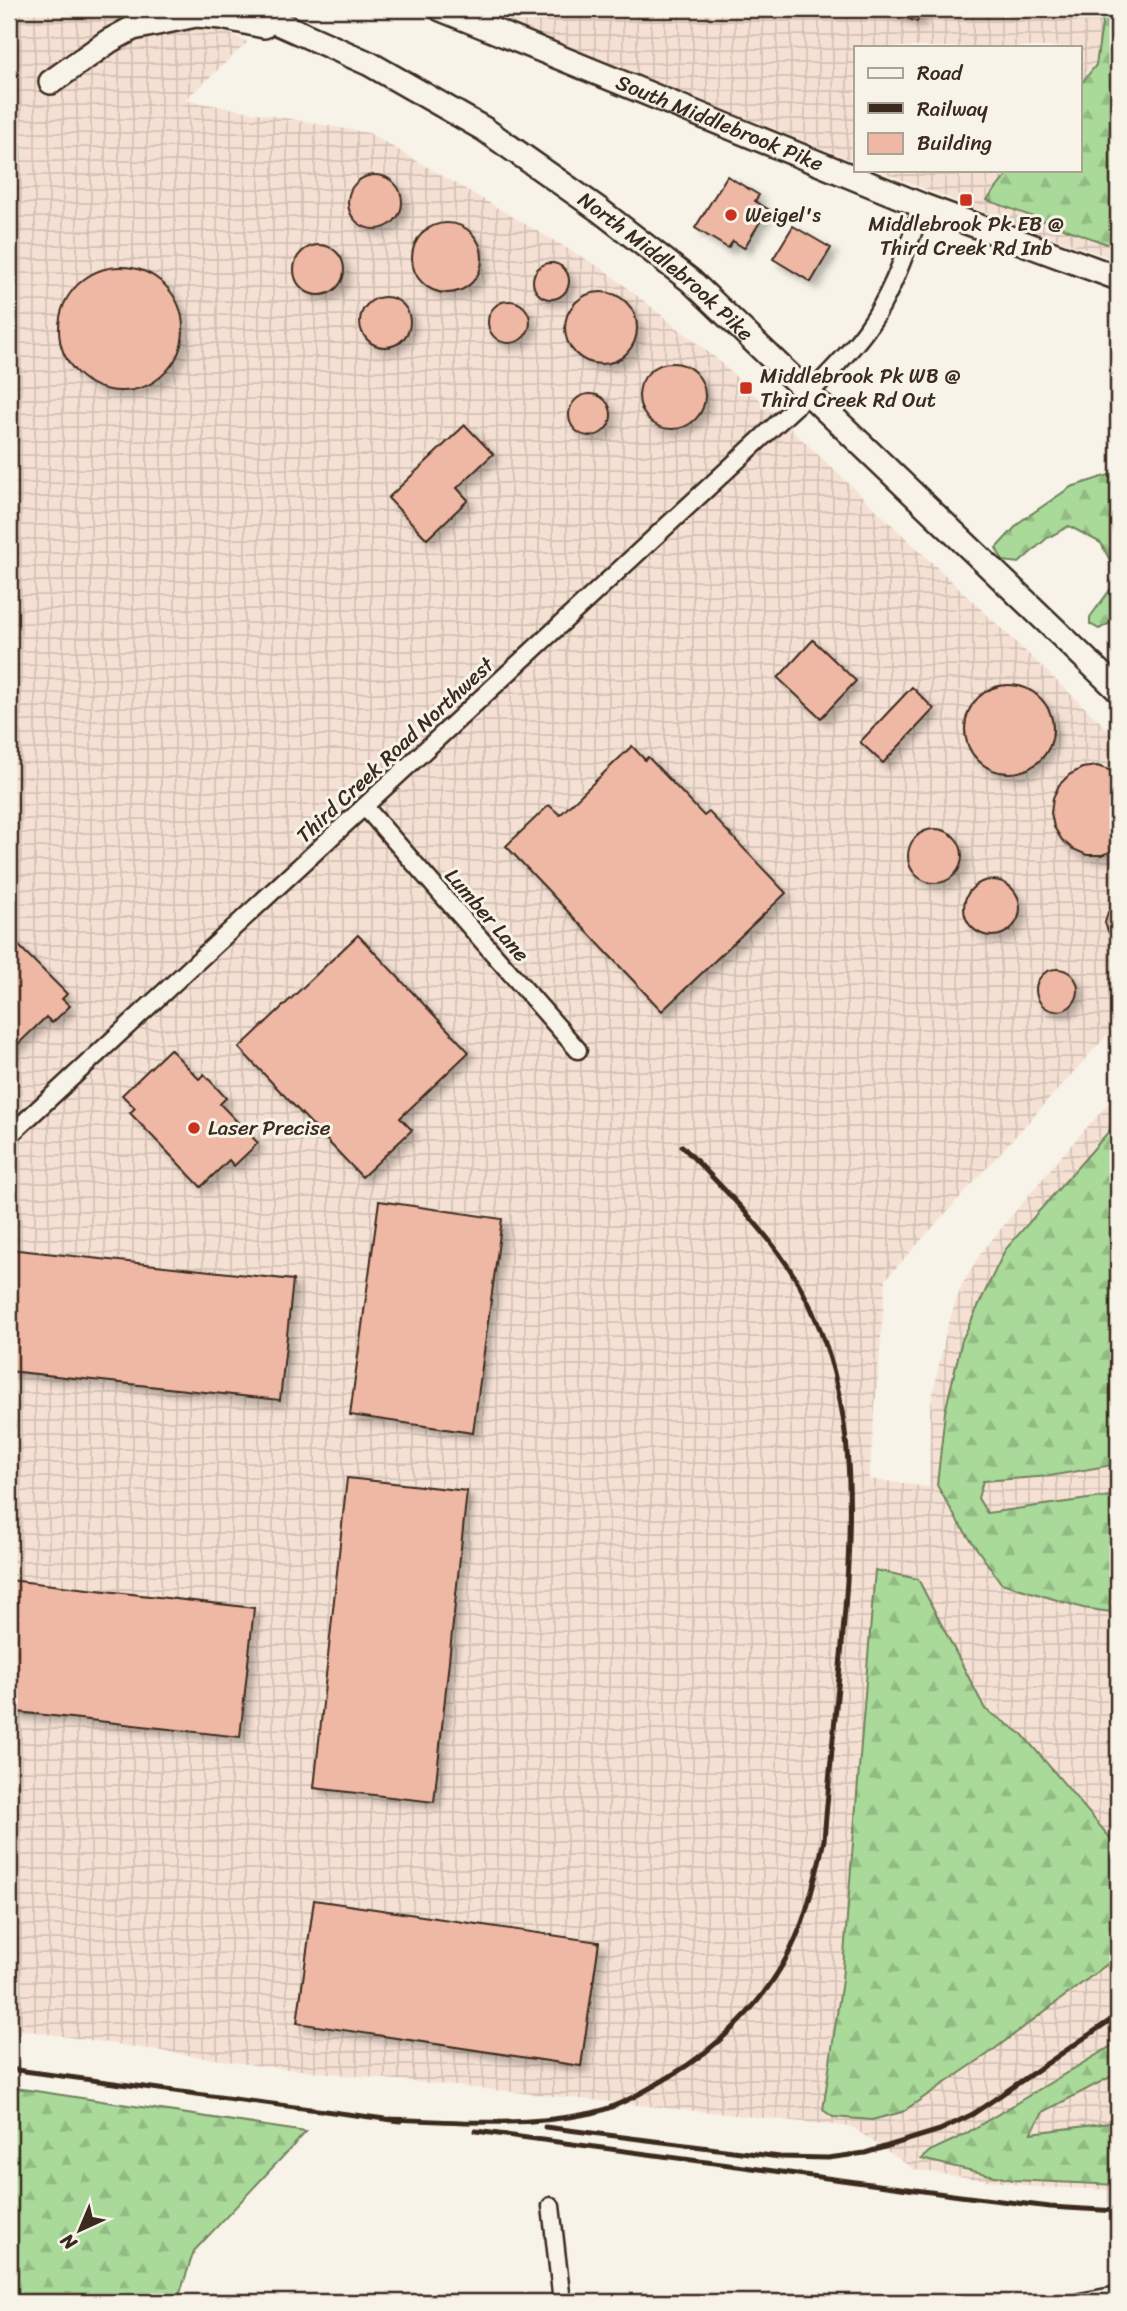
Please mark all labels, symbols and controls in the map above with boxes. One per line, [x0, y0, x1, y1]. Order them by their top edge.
legend [854, 46, 1082, 172]
text: Road [917, 54, 964, 92]
street label: South Middlebrook Pike [610, 63, 830, 182]
text: Railway [917, 90, 988, 128]
text: Building [917, 124, 993, 162]
street label: North Middlebrook Pike [570, 181, 763, 351]
marker: Middlebrook Pk EB @ Third Creek Rd Inb [958, 192, 974, 208]
place label: Weigel's [745, 196, 821, 234]
place label: Middlebrook Pk EB @ Third Creek Rd Inb [868, 205, 1064, 267]
marker: Weigel's [723, 207, 739, 223]
place label: Middlebrook Pk WB @ Third Creek Rd Out [760, 357, 961, 419]
marker: Middlebrook Pk WB @ Third Creek Rd Out [738, 380, 754, 396]
street label: Third Creek Road Northwest [287, 646, 504, 853]
street label: Lumber Lane [435, 859, 539, 971]
place label: Laser Precise [208, 1109, 331, 1147]
marker: Laser Precise [186, 1120, 202, 1136]
north arrow [46, 2196, 116, 2266]
text: N [52, 2225, 85, 2259]

